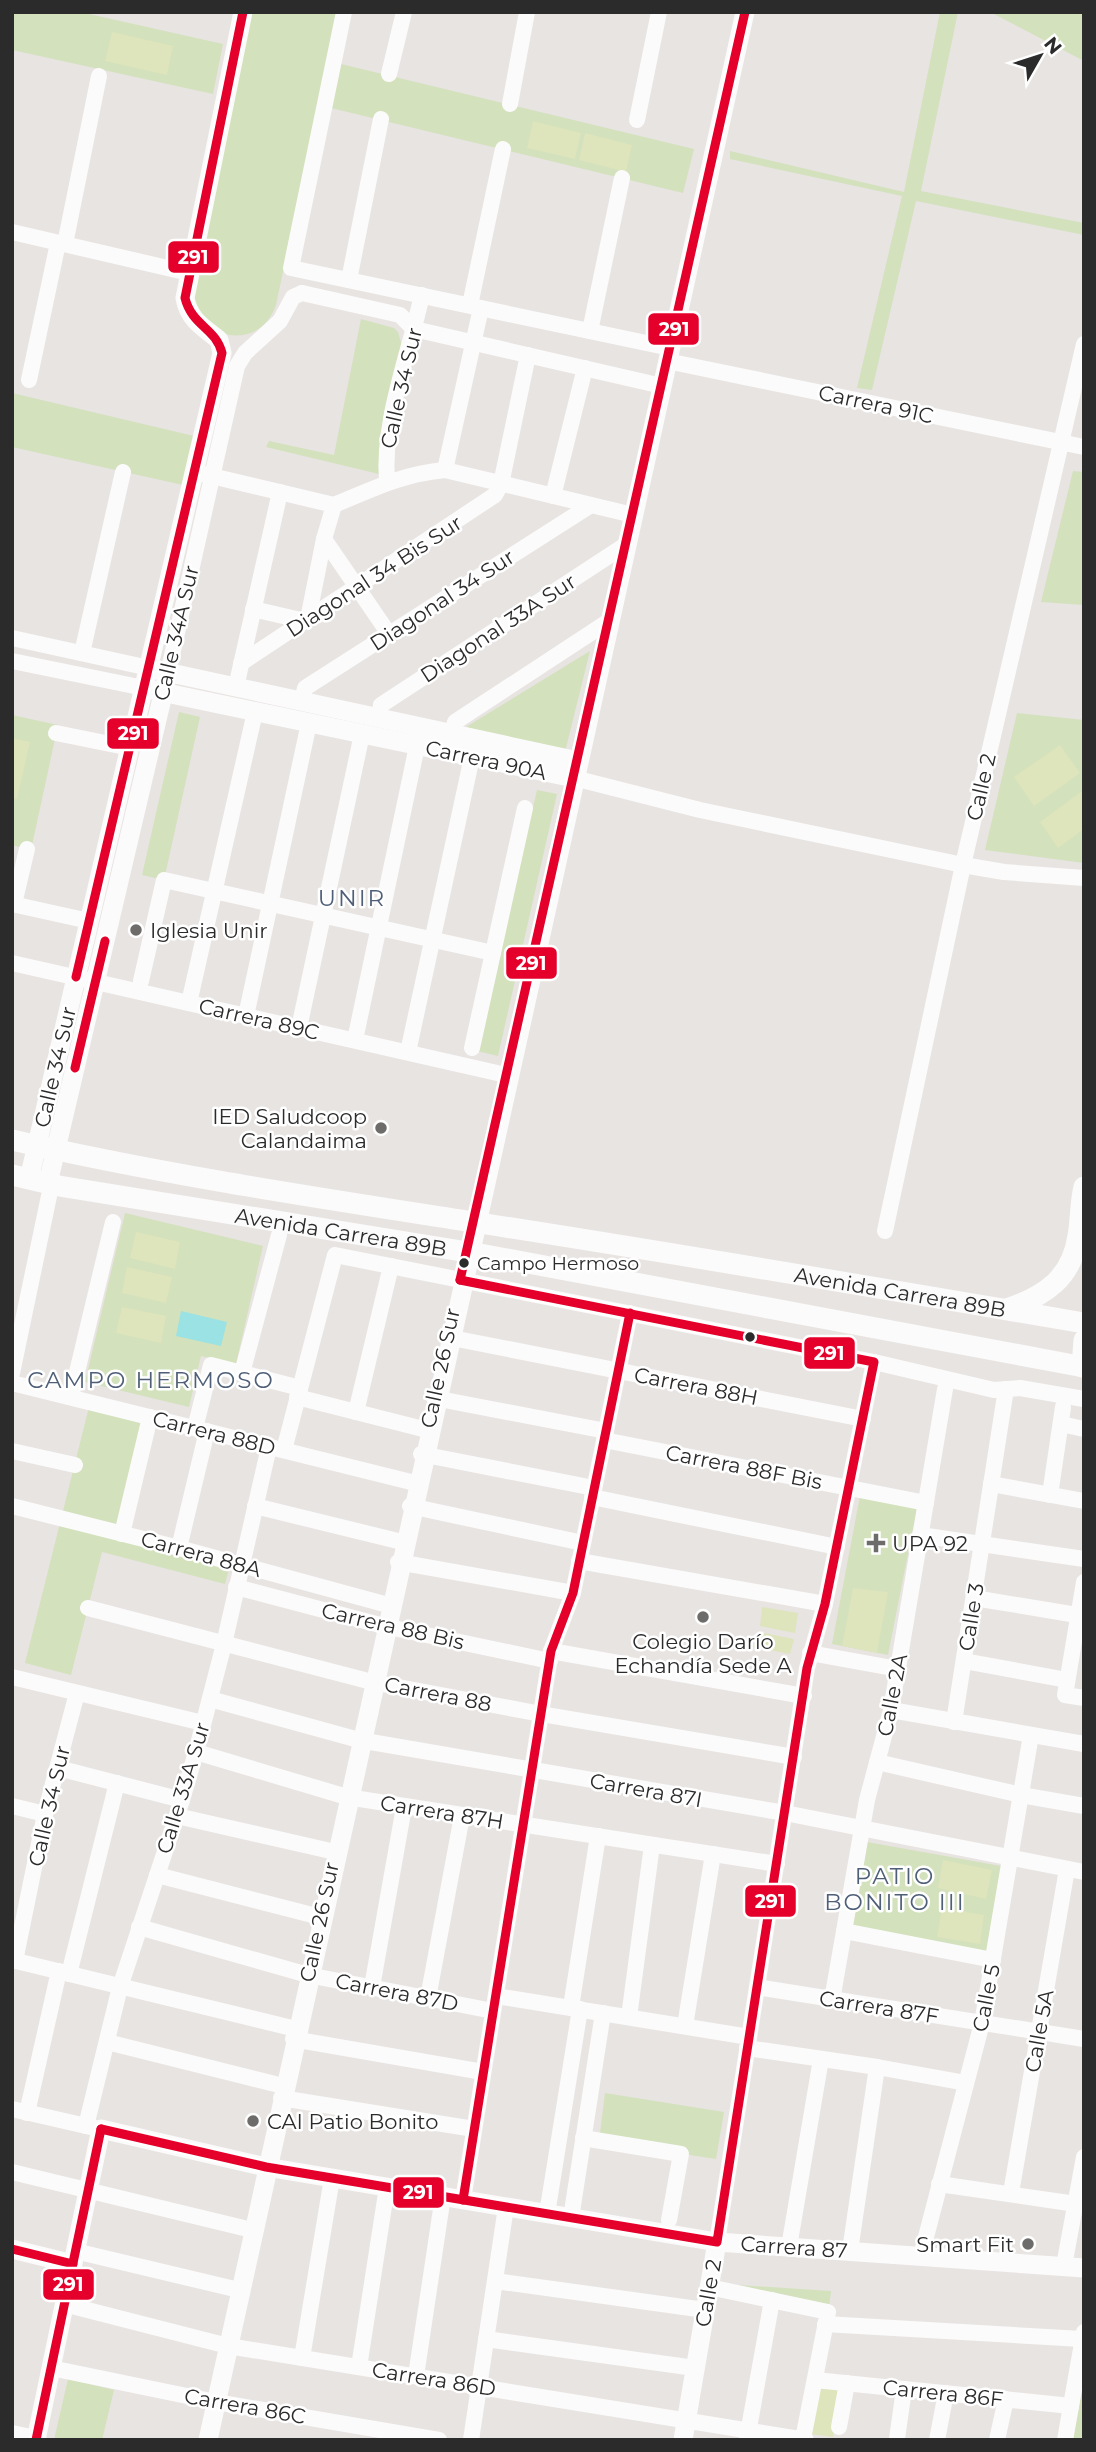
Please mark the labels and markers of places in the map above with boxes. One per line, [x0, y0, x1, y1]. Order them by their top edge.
place label: Iglesia Unir [150, 918, 268, 943]
marker: Iglesia Unir [128, 922, 144, 938]
place label: IED Saludcoop Calandaima [212, 1104, 367, 1153]
marker: IED Saludcoop Calandaima [373, 1120, 389, 1136]
place label: Campo Hermoso [477, 1252, 639, 1275]
marker: Campo Hermoso [457, 1256, 471, 1270]
unlabelled marker [743, 1330, 757, 1344]
place label: UPA 92 [892, 1531, 968, 1556]
marker: UPA 92 [866, 1533, 886, 1553]
marker: Colegio Darío Echandía Sede A [695, 1609, 711, 1625]
place label: Colegio Darío Echandía Sede A [614, 1629, 793, 1678]
place label: CAI Patio Bonito [267, 2109, 438, 2134]
marker: CAI Patio Bonito [245, 2113, 261, 2129]
place label: Smart Fit [916, 2232, 1014, 2257]
marker: Smart Fit [1020, 2236, 1036, 2252]

